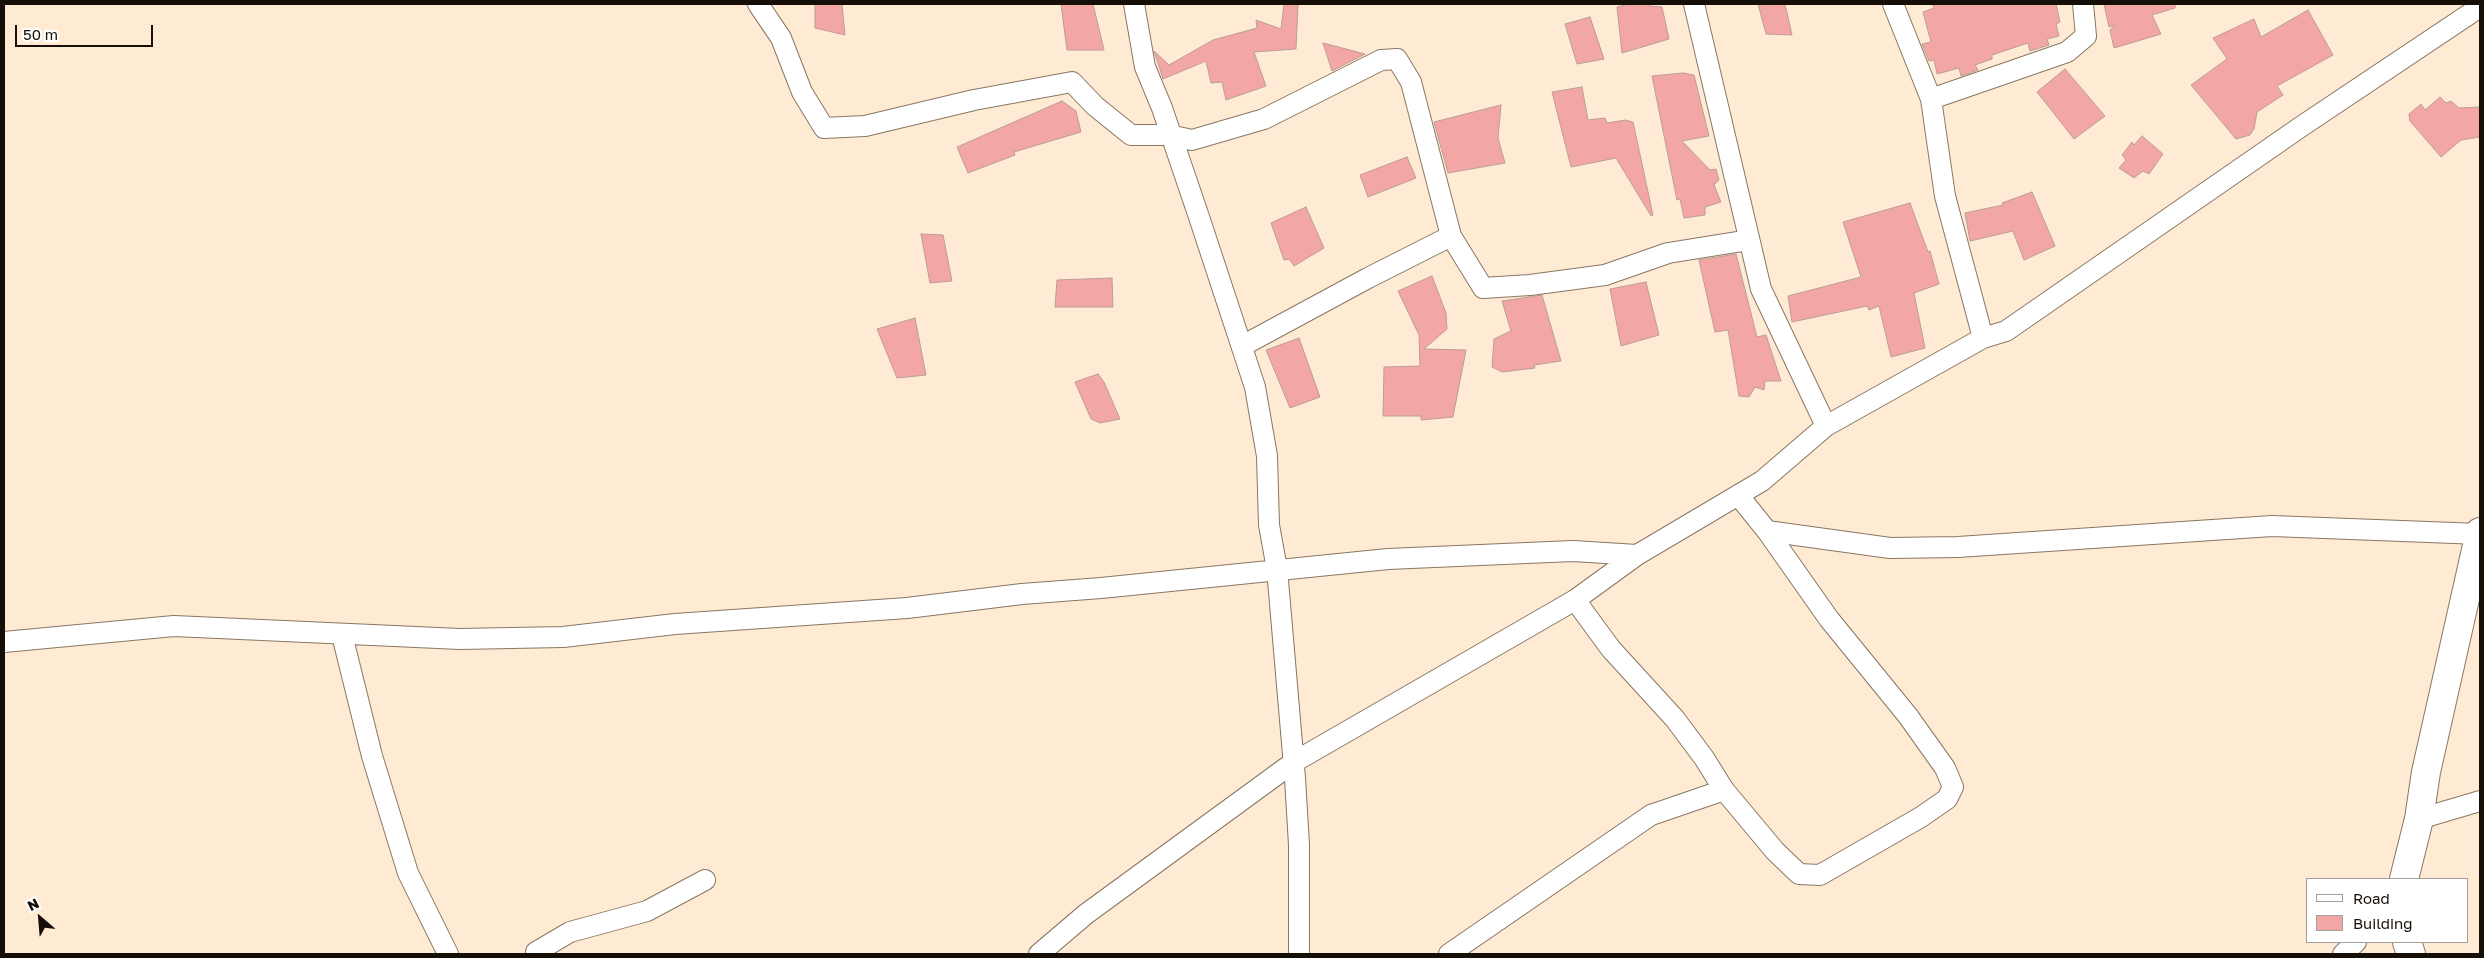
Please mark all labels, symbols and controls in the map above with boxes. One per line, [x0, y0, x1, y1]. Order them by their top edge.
scale bar [18, 15, 155, 47]
text: 50 m [23, 25, 58, 43]
legend [2306, 878, 2469, 943]
text: Road [2353, 889, 2390, 907]
north arrow [15, 893, 65, 943]
text: N [24, 894, 42, 914]
text: Building [2353, 914, 2413, 932]

